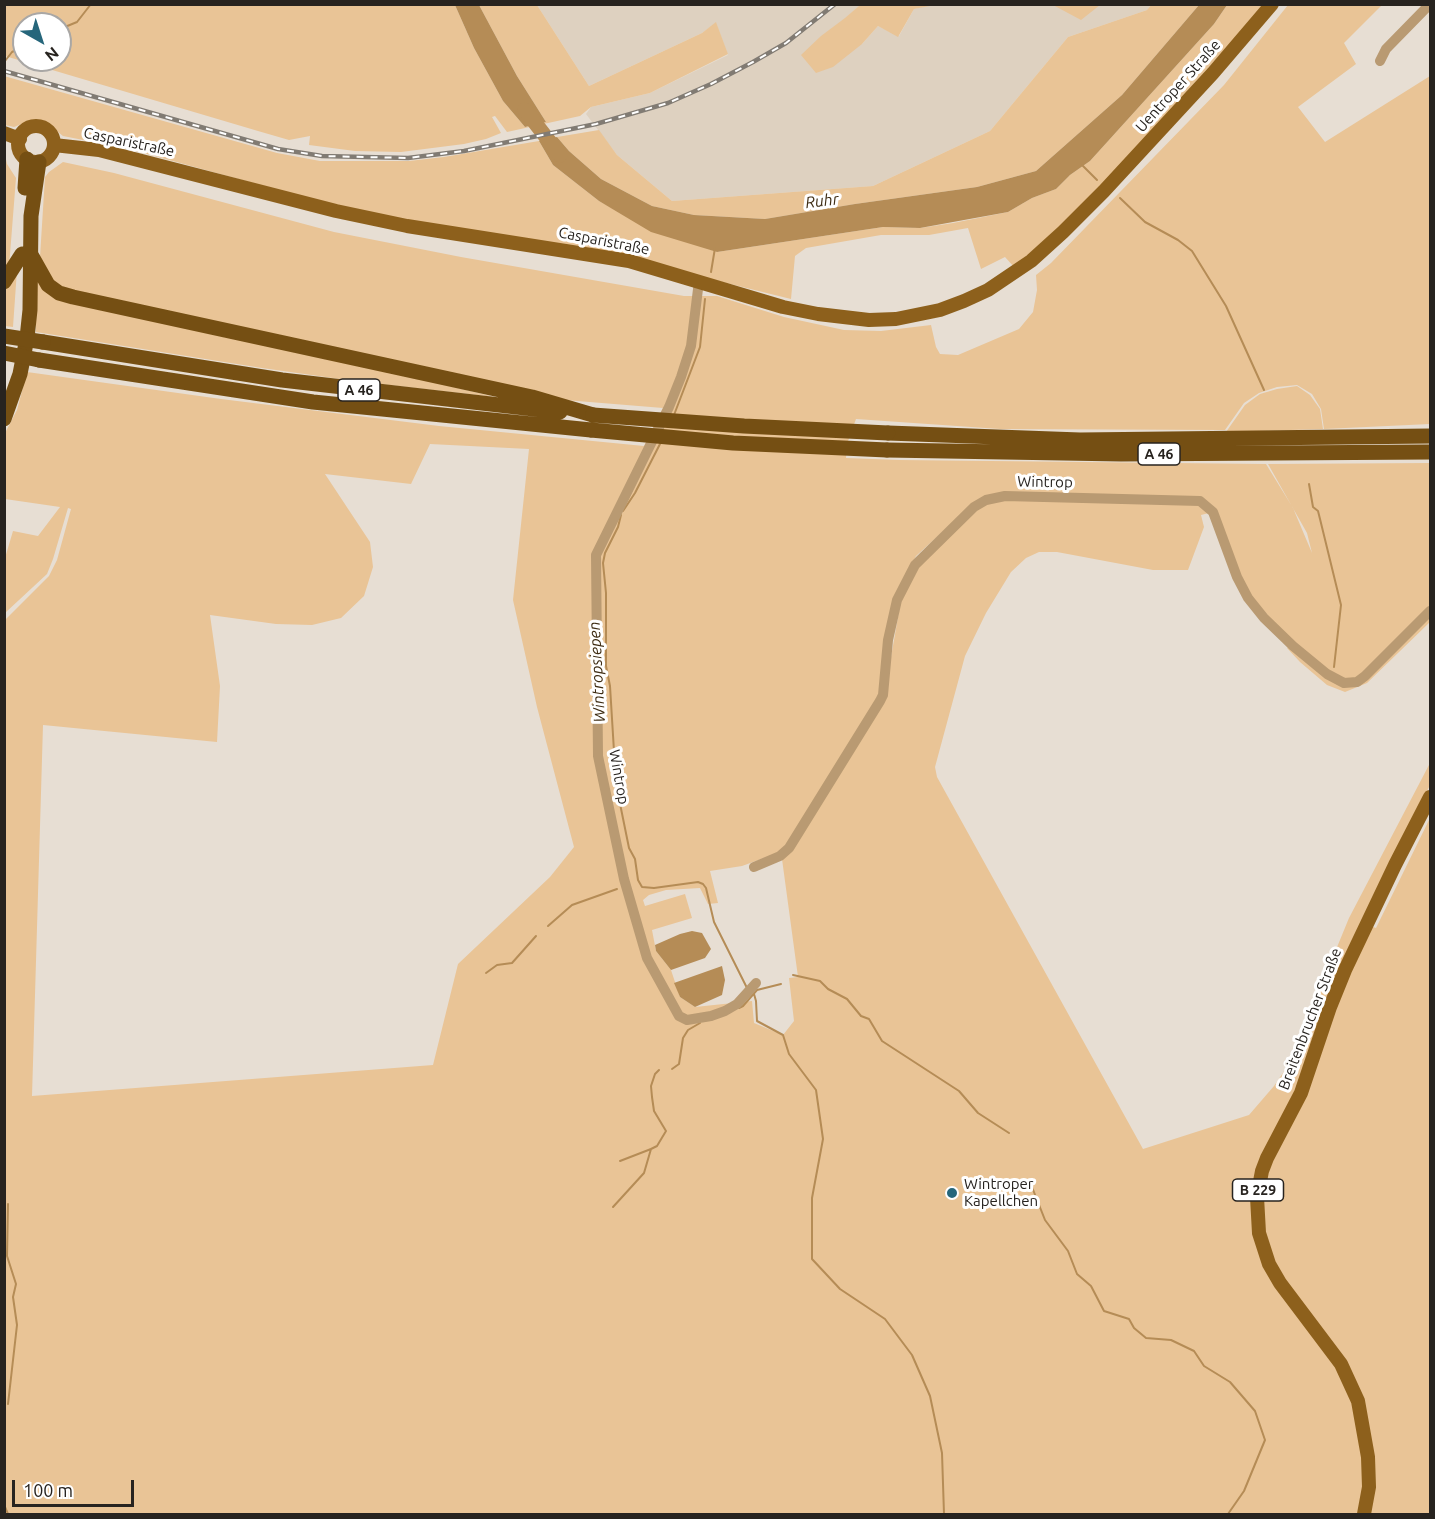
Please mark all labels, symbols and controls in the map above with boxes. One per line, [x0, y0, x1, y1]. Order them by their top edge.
north arrow [12, 12, 72, 72]
street label: Uentroper Straße [1132, 36, 1224, 136]
text: N [42, 44, 62, 65]
street label: Casparistraße [82, 124, 176, 160]
water label: Ruhr [804, 189, 840, 213]
street label: Casparistraße [557, 223, 651, 259]
road number: A 46 [338, 379, 380, 401]
road number: A 46 [1138, 443, 1180, 465]
street label: Wintrop [1017, 473, 1073, 491]
water label: Wintropsiepen [585, 621, 609, 723]
street label: Wintrop [605, 748, 633, 806]
street label: Breitenbrucher Straße [1275, 946, 1345, 1092]
place label: Wintroper Kapellchen [964, 1175, 1038, 1210]
road number: B 229 [1232, 1179, 1284, 1201]
marker: Wintroper Kapellchen [945, 1186, 959, 1200]
scale bar [15, 1468, 136, 1506]
text: 100 m [23, 1480, 73, 1500]

